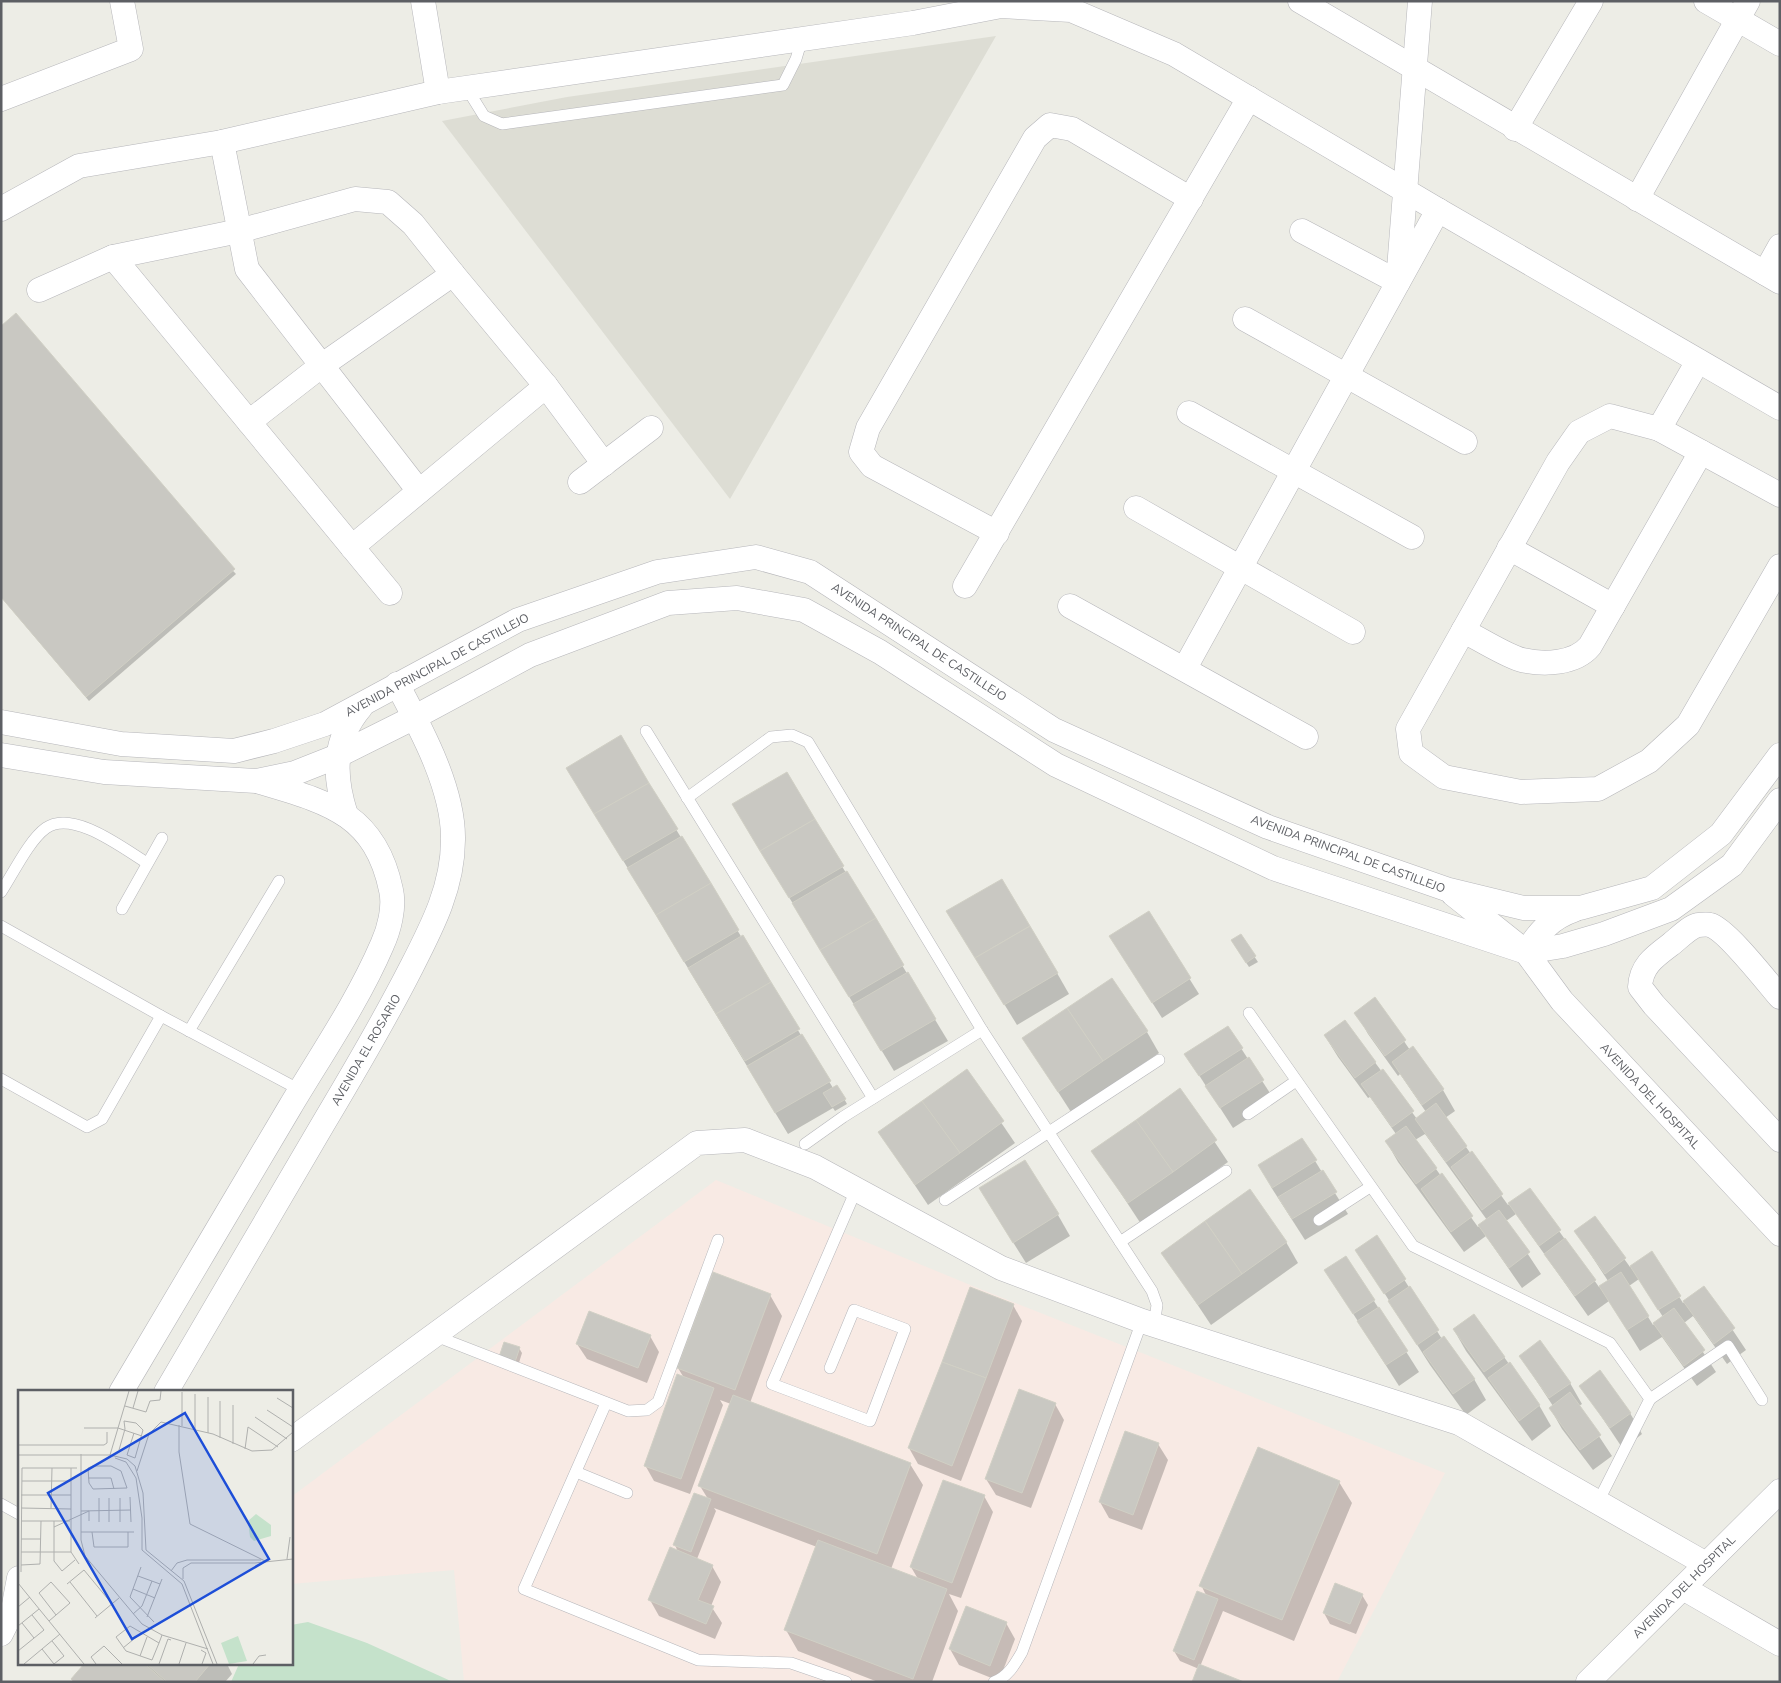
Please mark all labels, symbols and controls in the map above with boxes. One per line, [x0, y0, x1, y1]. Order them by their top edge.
street label: AVENIDA PRINCIPAL DE CASTILLEJO [828, 579, 1010, 705]
street label: AVENIDA PRINCIPAL DE CASTILLEJO [342, 610, 532, 720]
street label: AVENIDA PRINCIPAL DE CASTILLEJO [1249, 811, 1447, 897]
street label: AVENIDA EL ROSARIO [328, 991, 404, 1109]
street label: AVENIDA DEL HOSPITAL [1597, 1040, 1704, 1153]
inset map [18, 1390, 292, 1666]
street label: AVENIDA DEL HOSPITAL [1629, 1532, 1739, 1642]

